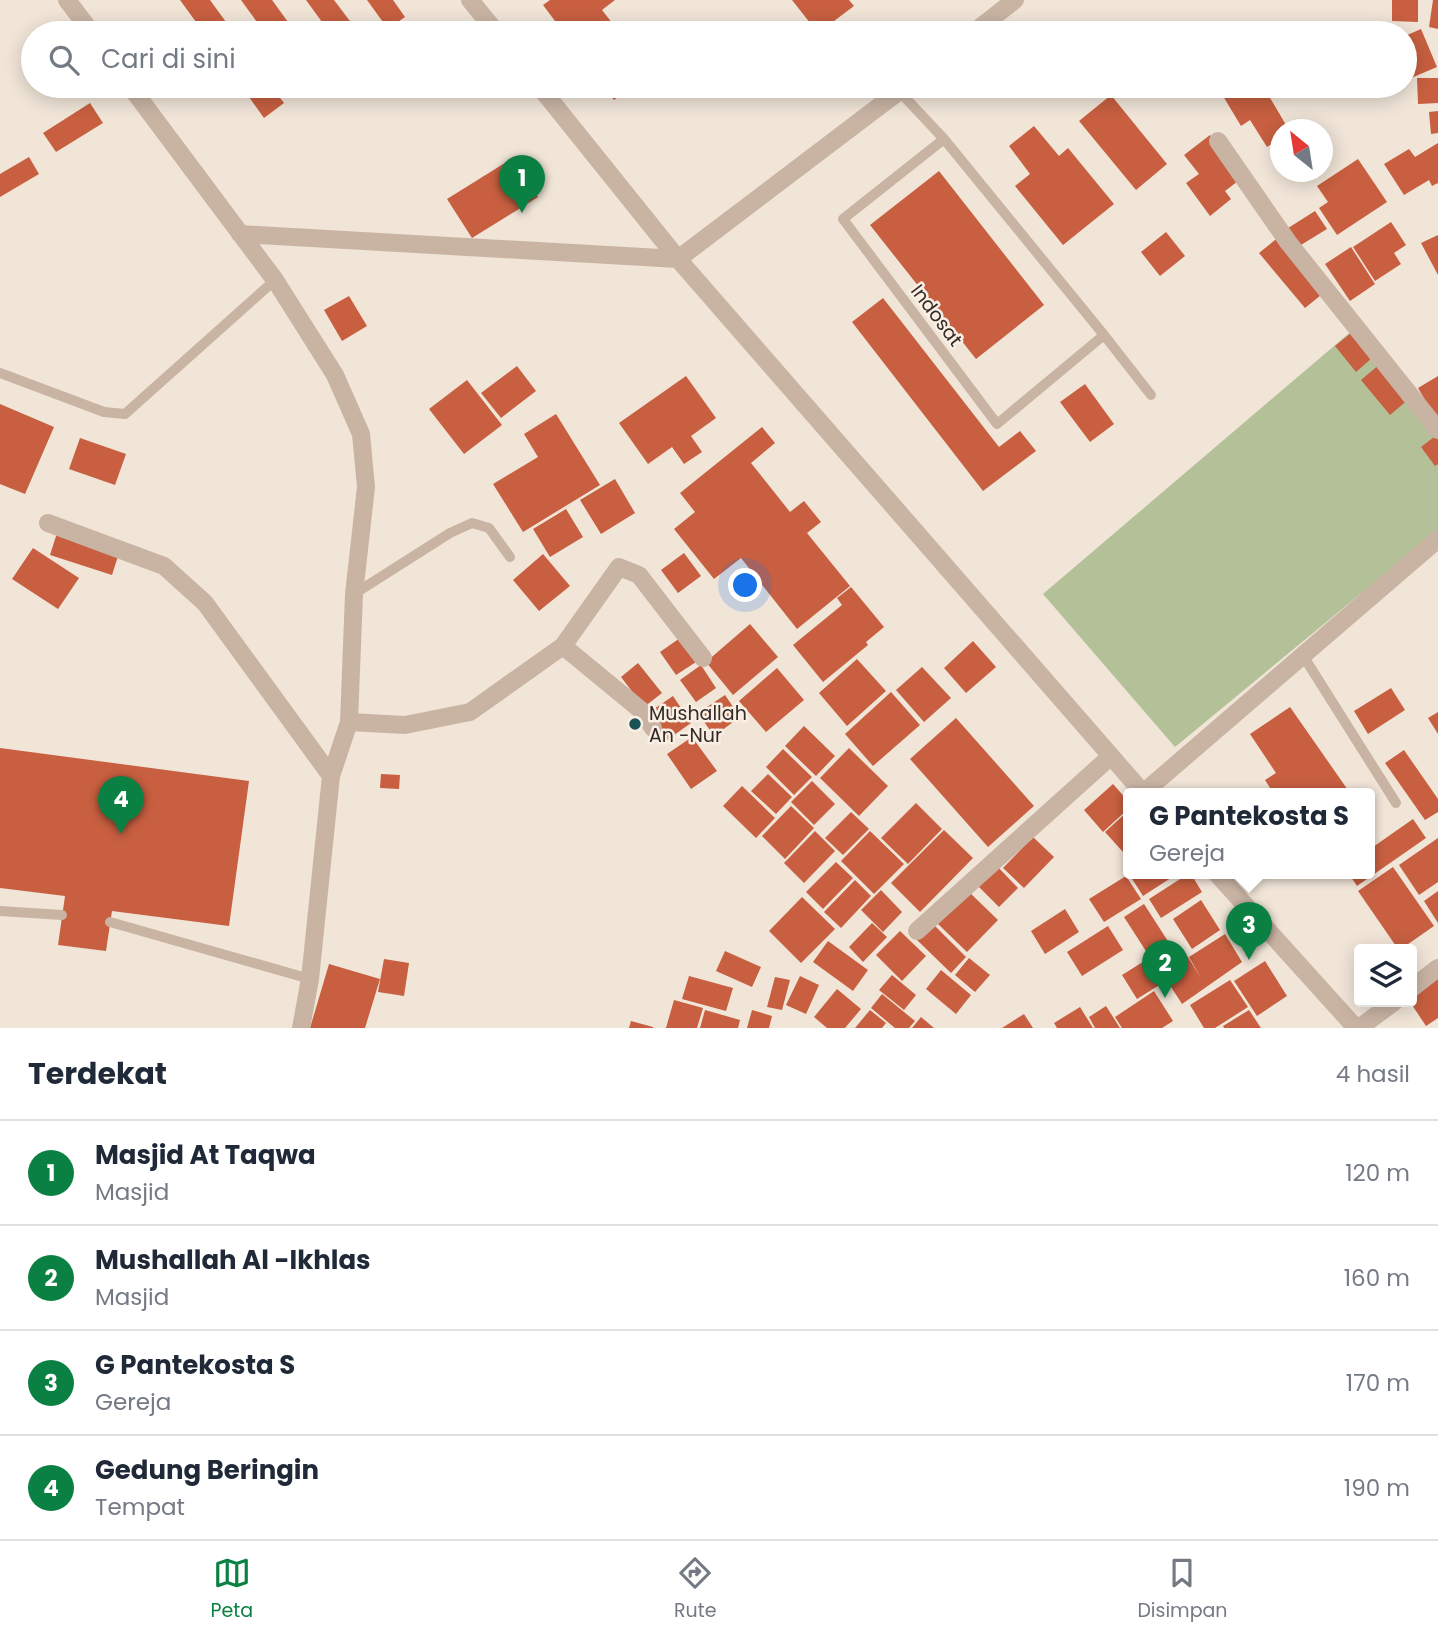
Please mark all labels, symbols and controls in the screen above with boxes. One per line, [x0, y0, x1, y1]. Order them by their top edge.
search box [21, 21, 1417, 98]
icon: search [45, 41, 83, 79]
text: Cari di sini [101, 41, 236, 77]
north arrow [1270, 119, 1333, 182]
pin: 1 [499, 155, 545, 213]
street label: Indosat [904, 279, 969, 352]
your location [728, 568, 762, 602]
place label: Mushallah An -Nur [649, 700, 747, 749]
marker: Mushallah An -Nur [627, 716, 643, 732]
pin: 4 [98, 776, 144, 834]
popup [1123, 788, 1375, 879]
text: G Pantekosta S [1149, 798, 1349, 834]
text: Gereja [1149, 837, 1225, 869]
pin: 3 [1226, 902, 1272, 960]
pin: 2 [1142, 940, 1188, 998]
map controls [1354, 944, 1417, 1007]
button: layers [1354, 944, 1417, 1007]
text: Terdekat [28, 1052, 167, 1095]
text: 4 hasil [1336, 1058, 1410, 1090]
text: Masjid At Taqwa [95, 1137, 316, 1173]
text: 1 [47, 1157, 55, 1189]
text: 120 m [1345, 1157, 1410, 1189]
text: Masjid [95, 1176, 169, 1208]
text: Mushallah Al -Ikhlas [95, 1242, 371, 1278]
text: 2 [44, 1262, 58, 1294]
text: 160 m [1344, 1262, 1410, 1294]
text: Masjid [95, 1281, 169, 1313]
text: G Pantekosta S [95, 1347, 295, 1383]
text: 3 [44, 1367, 58, 1399]
text: 170 m [1346, 1367, 1410, 1399]
text: Gereja [95, 1386, 171, 1418]
text: Gedung Beringin [95, 1452, 319, 1488]
text: 4 [43, 1472, 59, 1504]
text: 190 m [1344, 1472, 1410, 1504]
text: Tempat [95, 1491, 185, 1523]
tab: Peta [210, 1554, 253, 1625]
tab: Rute [674, 1554, 716, 1625]
tab: Disimpan [1137, 1554, 1228, 1625]

